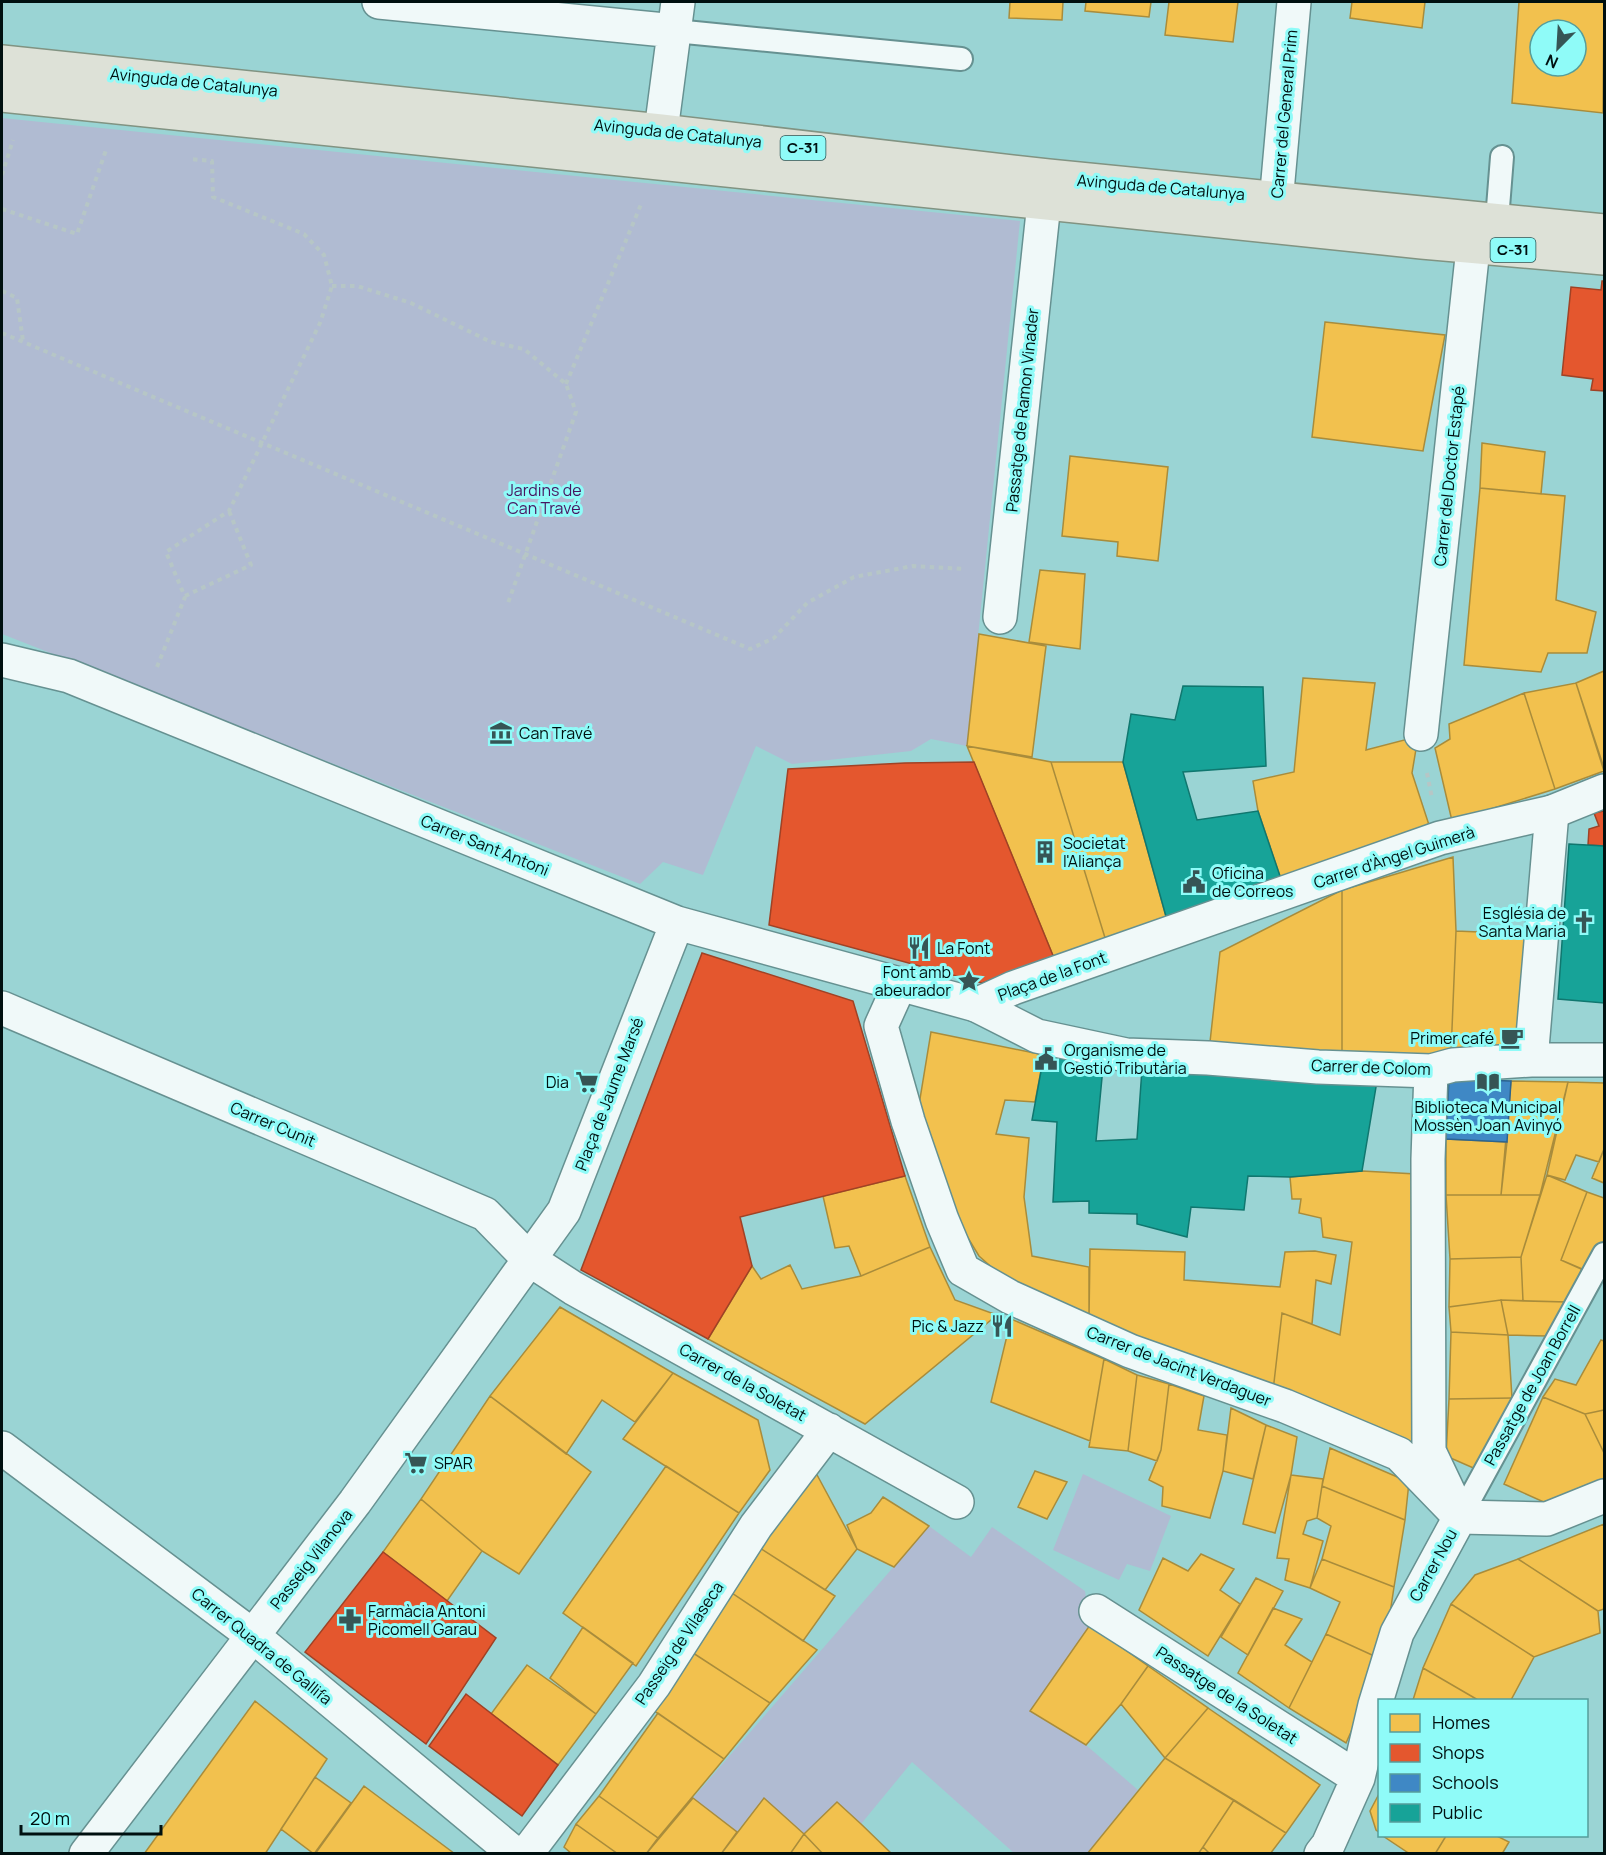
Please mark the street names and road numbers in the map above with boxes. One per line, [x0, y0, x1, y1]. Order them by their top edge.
street label: Carrer del General Prim [1266, 29, 1302, 199]
street label: Avinguda de Catalunya [109, 62, 279, 102]
street label: Avinguda de Catalunya [593, 113, 763, 153]
road number: C-31 [780, 136, 826, 160]
street label: Avinguda de Catalunya [1076, 169, 1246, 205]
road number: C-31 [1490, 238, 1536, 262]
street label: Passatge de Ramon Vinader [1000, 307, 1044, 513]
street label: Carrer del Doctor Estapé [1429, 385, 1469, 567]
street label: Carrer Sant Antoni [418, 809, 552, 881]
street label: Carrer d'Àngel Guimerà [1311, 821, 1477, 893]
street label: Plaça de la Font [995, 946, 1109, 1006]
street label: Plaça de Jaume Marsé [570, 1014, 648, 1174]
street label: Carrer de Colom [1311, 1054, 1431, 1080]
street label: Carrer Cunit [227, 1096, 319, 1152]
street label: Passatge de Joan Borrell [1479, 1301, 1585, 1469]
street label: Carrer de Jacint Verdaguer [1084, 1321, 1275, 1411]
street label: Carrer de la Soletat [676, 1338, 810, 1426]
street label: Passeig Vilanova [265, 1504, 357, 1614]
street label: Carrer Nou [1404, 1525, 1462, 1605]
street label: Passeig de Vilaseca [630, 1577, 728, 1709]
street label: Carrer Quadra de Gallifa [187, 1582, 337, 1710]
street label: Passatge de la Soletat [1152, 1641, 1302, 1749]

